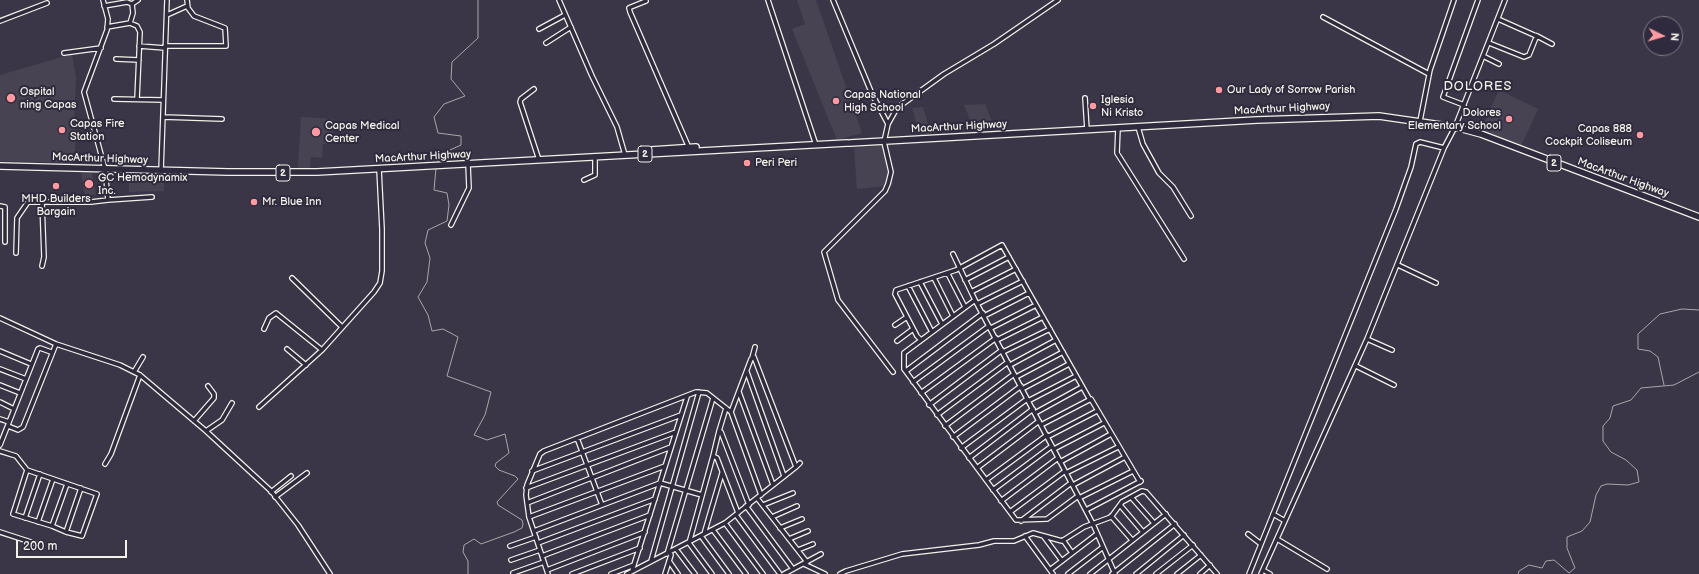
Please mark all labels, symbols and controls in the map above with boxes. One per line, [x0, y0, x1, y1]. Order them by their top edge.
north arrow [1643, 16, 1683, 56]
text: N [1668, 32, 1681, 42]
district label: DOLORES [1444, 79, 1512, 95]
place label: Our Lady of Sorrow Parish [1227, 83, 1355, 97]
place label: Ospital ning Capas [20, 85, 76, 111]
marker: Our Lady of Sorrow Parish [1214, 85, 1224, 95]
place label: Capas National High School [844, 88, 921, 114]
marker: Ospital ning Capas [5, 92, 17, 104]
place label: Iglesia Ni Kristo [1101, 93, 1143, 119]
marker: Capas National High School [831, 96, 841, 106]
street label: MacArthur Highway [1234, 100, 1330, 118]
marker: Iglesia Ni Kristo [1088, 101, 1098, 111]
place label: Dolores Elementary School [1408, 106, 1501, 132]
marker: Dolores Elementary School [1504, 114, 1514, 124]
place label: Capas Fire Station [70, 117, 124, 143]
street label: MacArthur Highway [911, 118, 1007, 136]
place label: Capas Medical Center [325, 119, 399, 145]
place label: Capas 888 Cockpit Coliseum [1545, 122, 1632, 148]
marker: Capas Fire Station [57, 125, 67, 135]
marker: Capas Medical Center [310, 126, 322, 138]
marker: Capas 888 Cockpit Coliseum [1635, 130, 1645, 140]
road number: 2 [638, 146, 652, 162]
street label: MacArthur Highway [375, 148, 471, 166]
street label: MacArthur Highway [52, 151, 148, 167]
road number: 2 [1547, 155, 1561, 171]
street label: MacArthur Highway [1575, 155, 1671, 201]
place label: Peri Peri [755, 156, 797, 170]
marker: Peri Peri [742, 158, 752, 168]
road number: 2 [276, 165, 290, 181]
place label: GC Hemodynamix Inc. [98, 171, 187, 197]
marker: GC Hemodynamix Inc. [83, 178, 95, 190]
marker: MHD Builders Bargain [51, 181, 61, 191]
place label: MHD Builders Bargain [21, 192, 91, 218]
place label: Mr. Blue Inn [262, 195, 321, 209]
marker: Mr. Blue Inn [249, 197, 259, 207]
scale bar [18, 532, 129, 558]
text: 200 m [23, 539, 57, 554]

